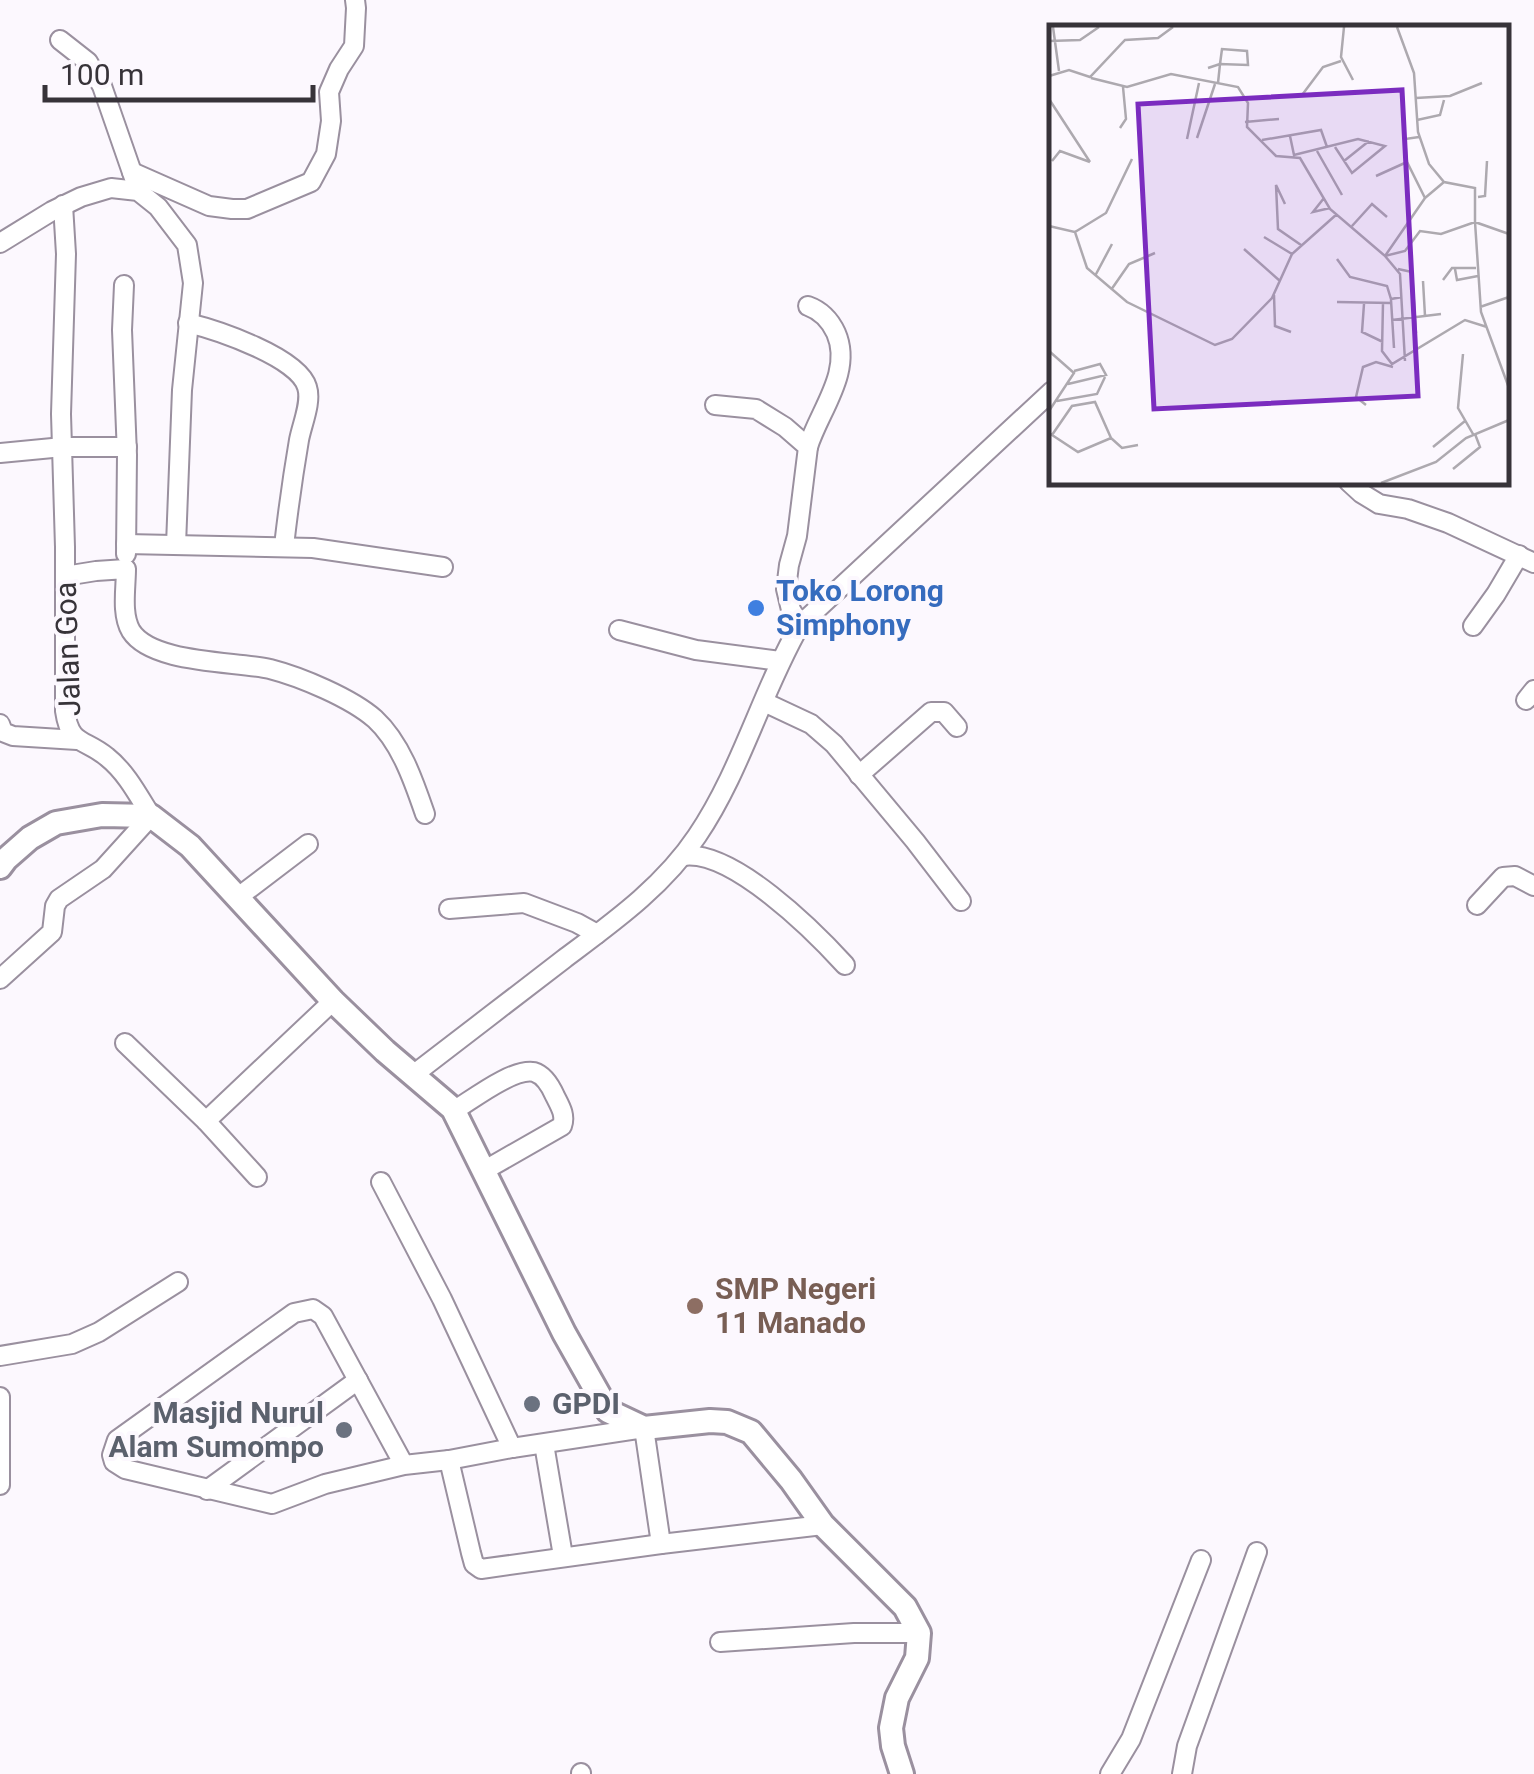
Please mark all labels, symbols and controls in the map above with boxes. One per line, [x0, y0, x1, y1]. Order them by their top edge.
inset map [1049, 25, 1509, 485]
scale bar [45, 40, 312, 102]
text: 100 m [60, 57, 144, 92]
place label: Toko Lorong Simphony [776, 573, 944, 642]
street label: Jalan Goa [48, 581, 87, 717]
marker: Toko Lorong Simphony [745, 597, 767, 619]
place label: SMP Negeri 11 Manado [715, 1271, 876, 1340]
marker: SMP Negeri 11 Manado [684, 1295, 706, 1317]
place label: GPDI [552, 1386, 620, 1421]
marker: GPDI [521, 1393, 543, 1415]
place label: Masjid Nurul Alam Sumompo [108, 1395, 324, 1464]
marker: Masjid Nurul Alam Sumompo [333, 1419, 355, 1441]

